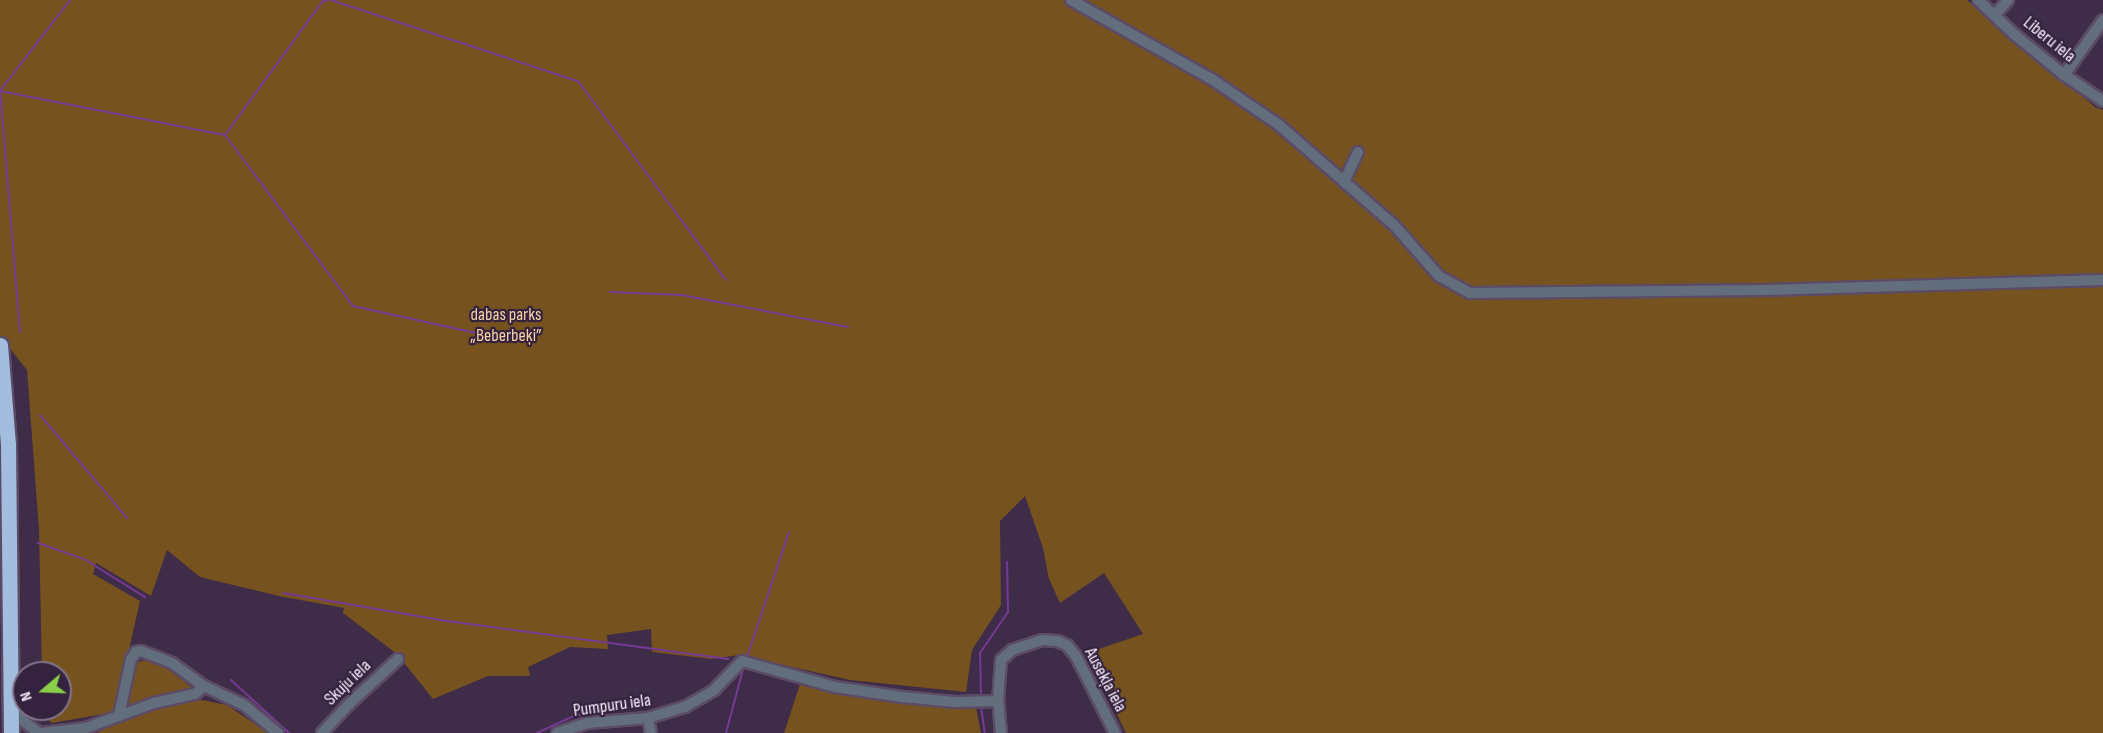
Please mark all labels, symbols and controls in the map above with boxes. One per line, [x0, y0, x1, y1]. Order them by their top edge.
street label: Liberu iela [2018, 12, 2080, 68]
park label: dabas parks „Beberbeķi” [470, 305, 542, 348]
street label: Ausekļa iela [1079, 644, 1131, 716]
street label: Skuju iela [320, 656, 376, 710]
north arrow [12, 661, 72, 721]
text: N [16, 689, 37, 704]
street label: Pumpuru iela [572, 690, 652, 722]

